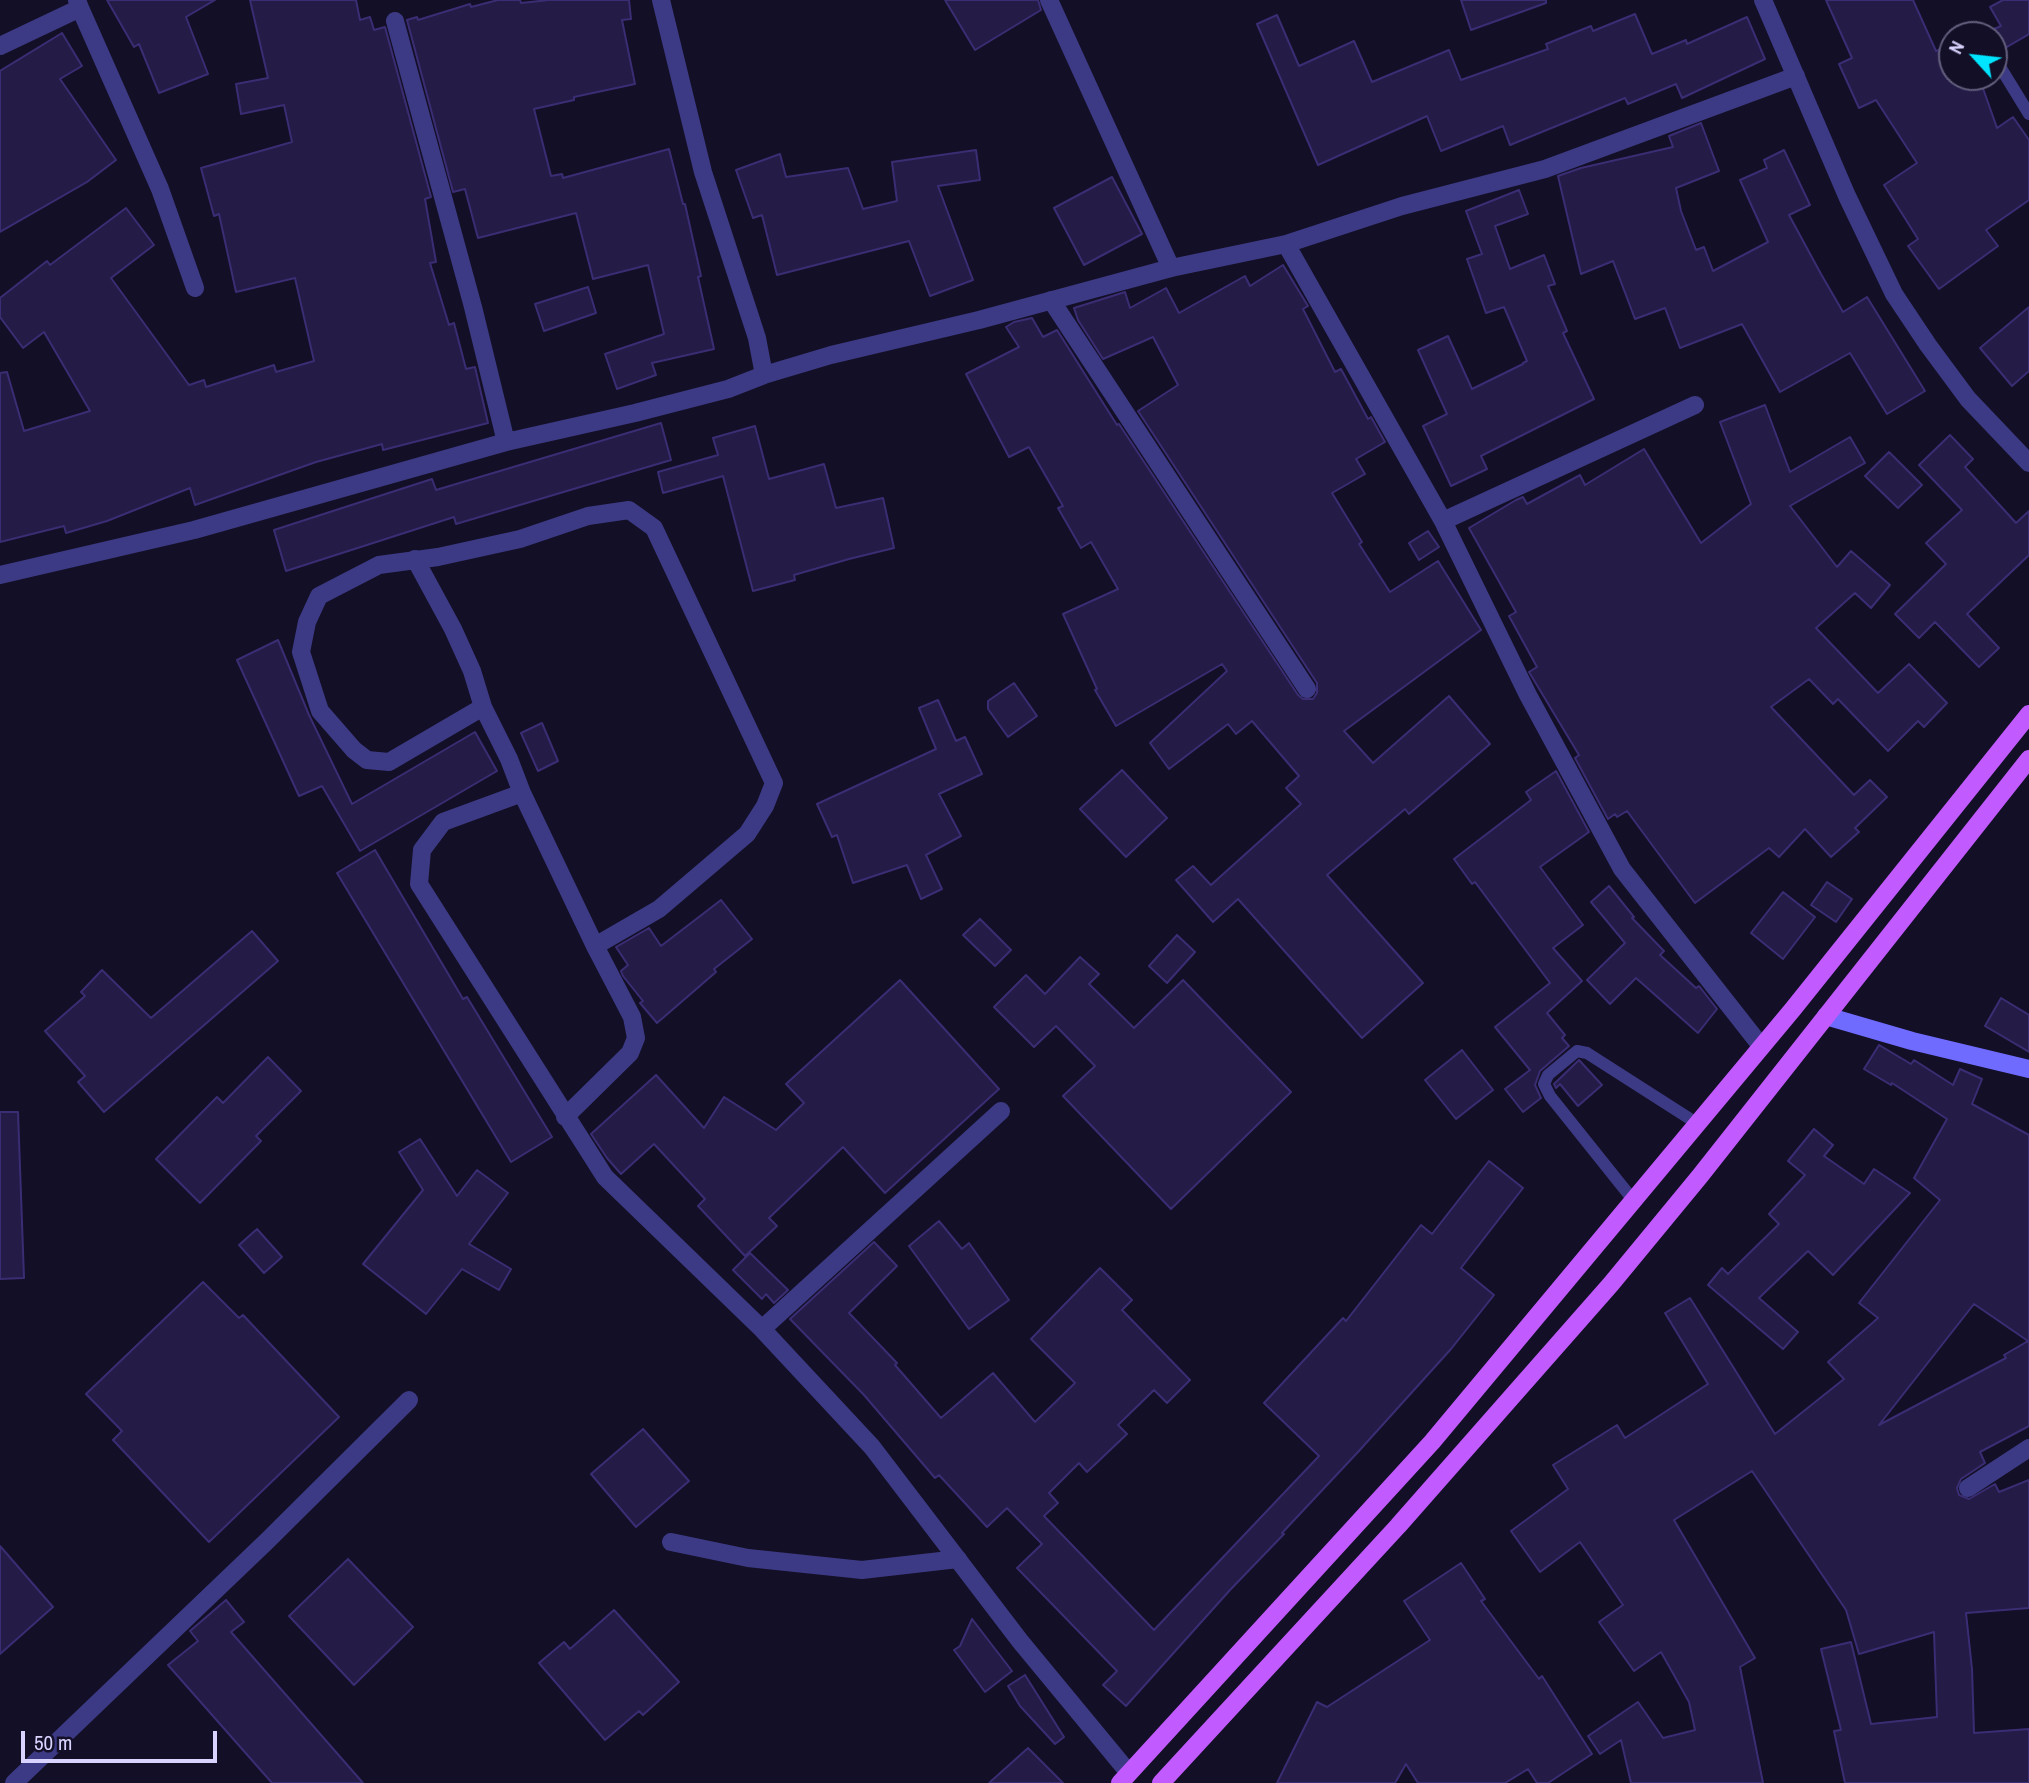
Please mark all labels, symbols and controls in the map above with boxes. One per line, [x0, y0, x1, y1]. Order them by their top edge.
north arrow [1938, 21, 2008, 91]
text: N [1942, 36, 1970, 58]
scale bar [24, 1716, 220, 1760]
text: 50 m [34, 1728, 72, 1757]

